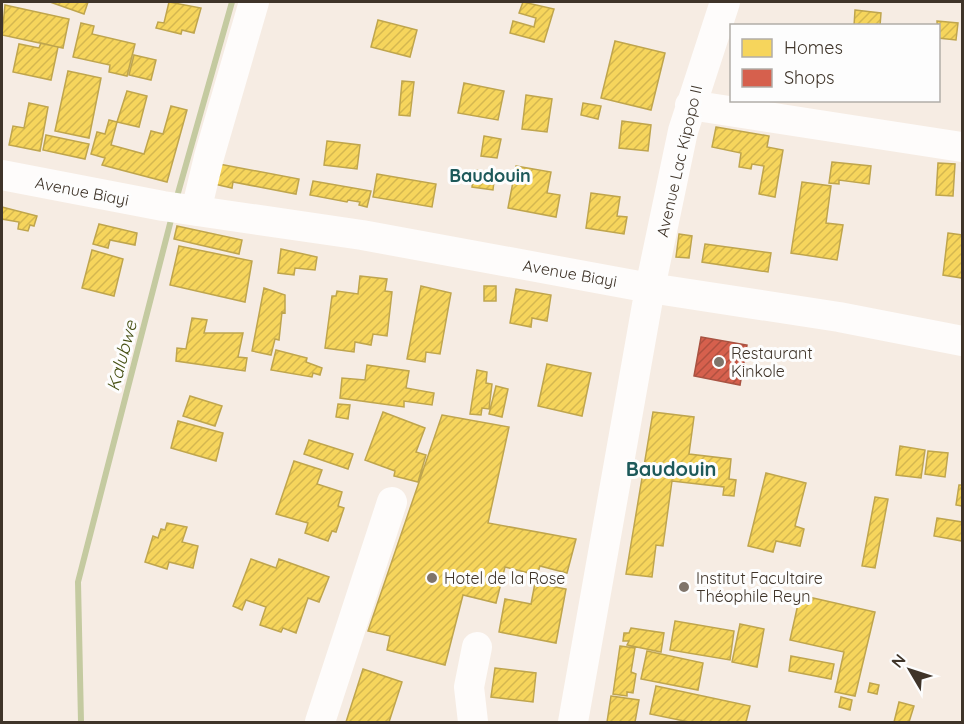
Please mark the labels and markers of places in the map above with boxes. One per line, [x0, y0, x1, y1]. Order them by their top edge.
place label: Restaurant Kinkole [731, 343, 813, 381]
marker: Restaurant Kinkole [712, 355, 726, 369]
place label: Hotel de la Rose [444, 568, 565, 588]
place label: Institut Facultaire Théophile Reyn [696, 568, 823, 606]
marker: Hotel de la Rose [425, 571, 439, 585]
marker: Institut Facultaire Théophile Reyn [677, 580, 691, 594]

